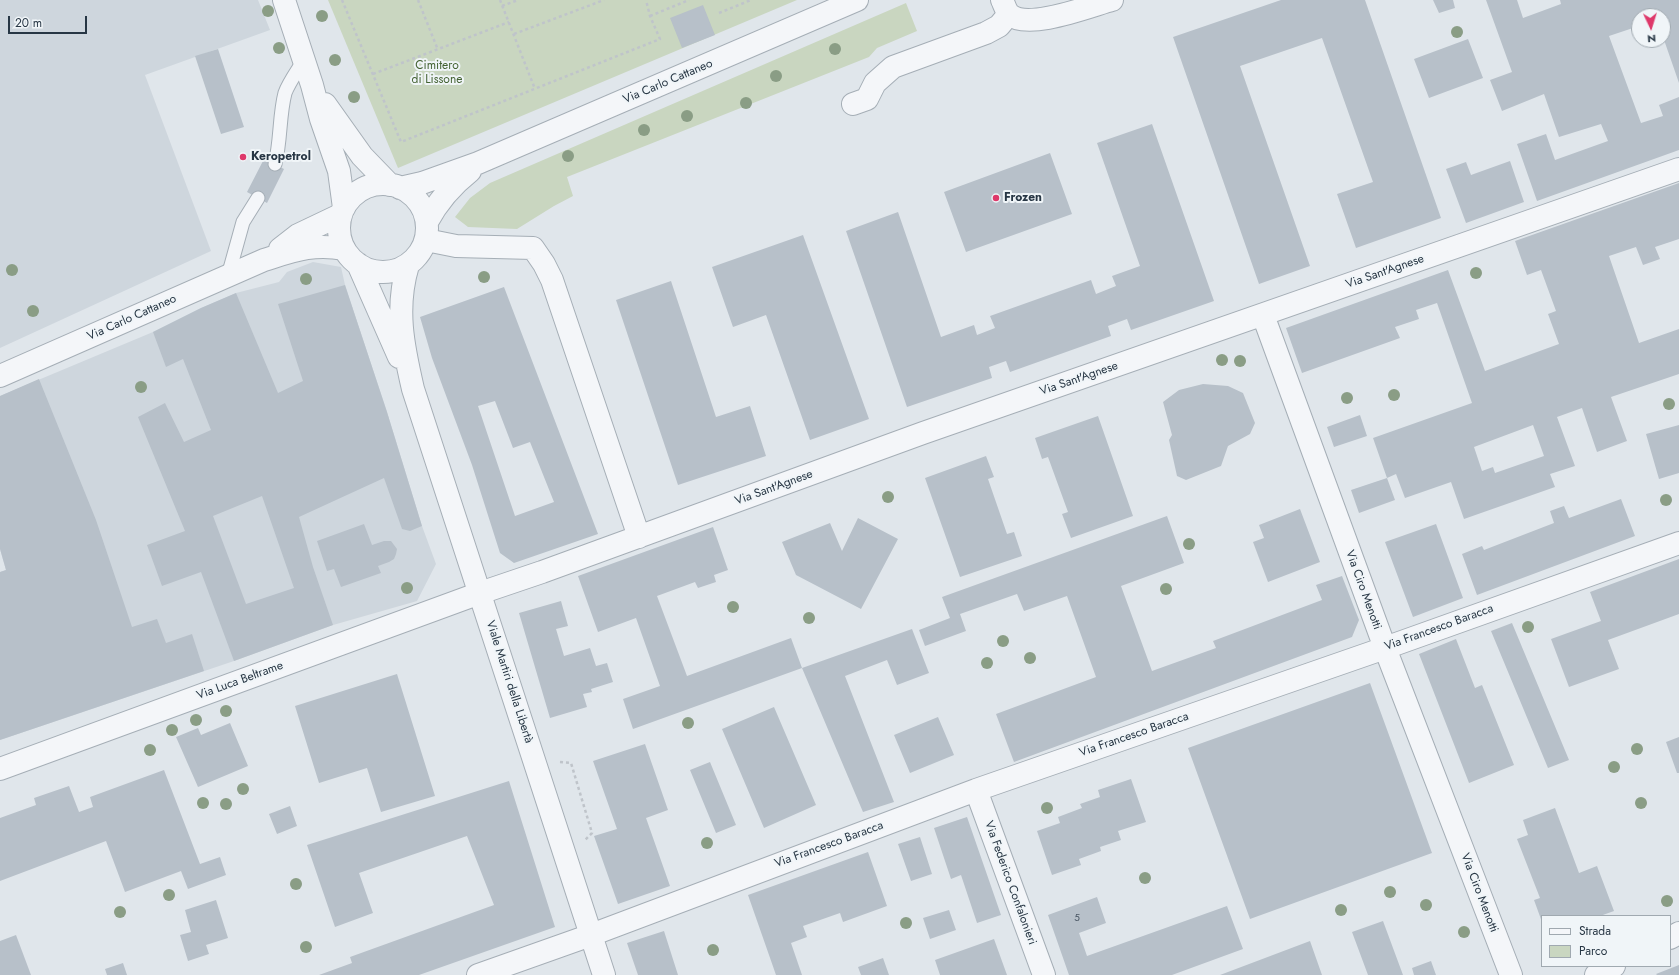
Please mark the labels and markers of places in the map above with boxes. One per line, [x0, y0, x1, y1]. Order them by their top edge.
place label: Keropetrol [251, 150, 311, 164]
marker: Keropetrol [238, 152, 248, 162]
place label: Frozen [1004, 191, 1042, 205]
marker: Frozen [991, 193, 1001, 203]

